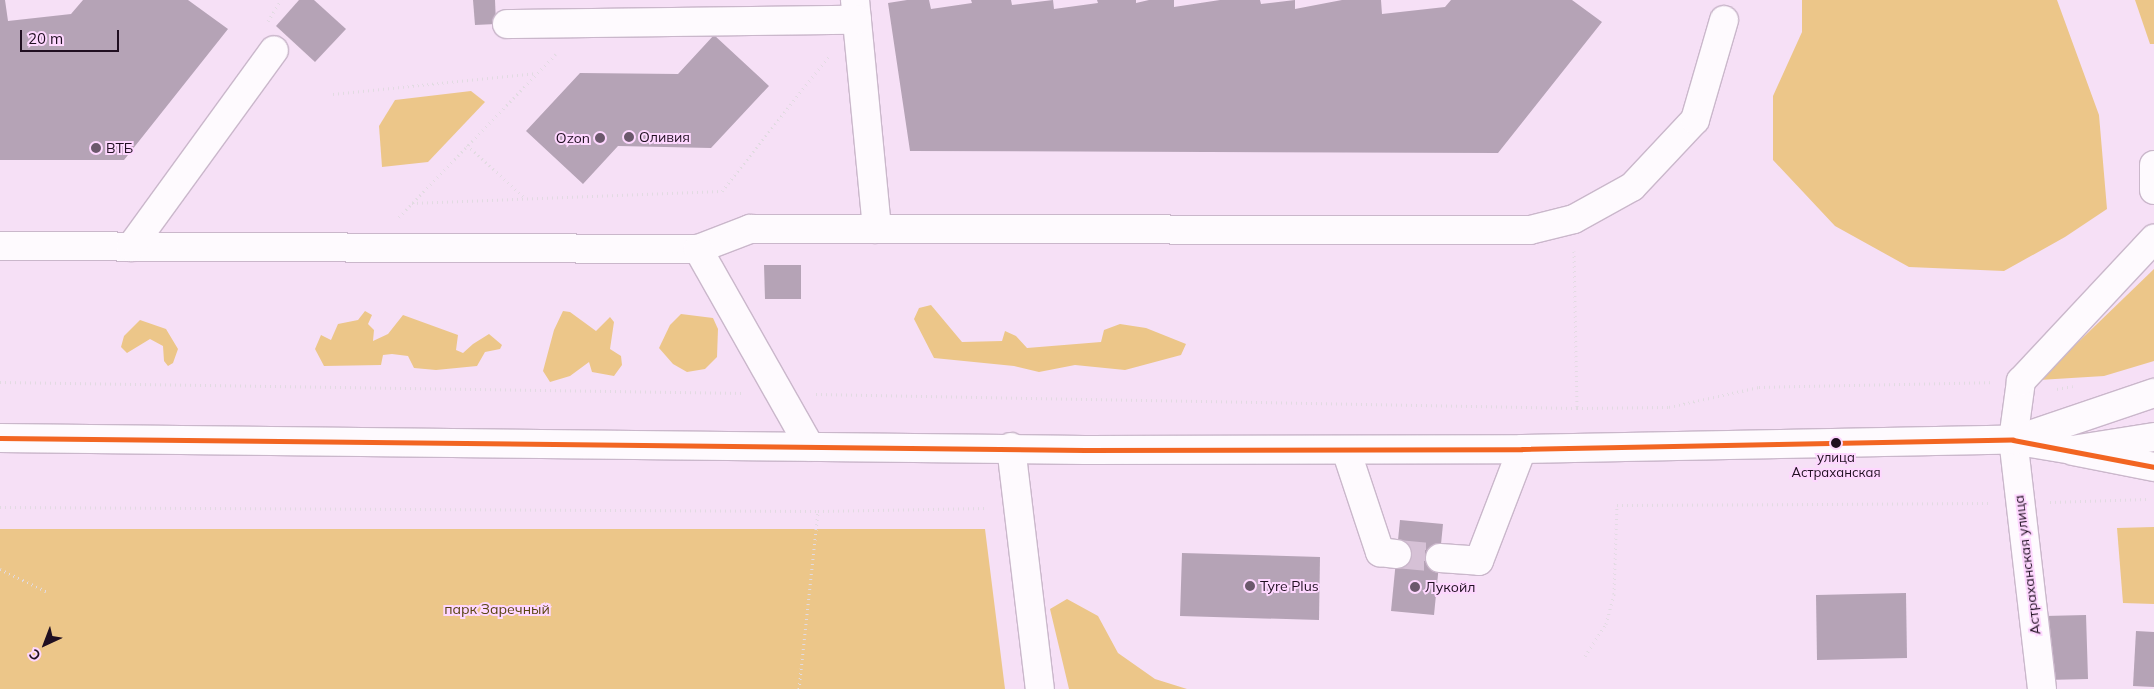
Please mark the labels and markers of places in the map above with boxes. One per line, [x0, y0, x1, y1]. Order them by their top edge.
place label: Оливия [639, 129, 690, 145]
place label: Ozon [556, 130, 590, 146]
marker: Оливия [623, 131, 635, 143]
marker: Ozon [594, 132, 606, 144]
place label: ВТБ [106, 140, 133, 156]
marker: ВТБ [90, 142, 102, 154]
marker: улица Астраханская [1831, 438, 1841, 448]
place label: улица Астраханская [1791, 450, 1881, 481]
place label: Tyre Plus [1260, 578, 1319, 594]
place label: Лукойл [1425, 579, 1475, 595]
marker: Tyre Plus [1244, 580, 1256, 592]
marker: Лукойл [1409, 581, 1421, 593]

